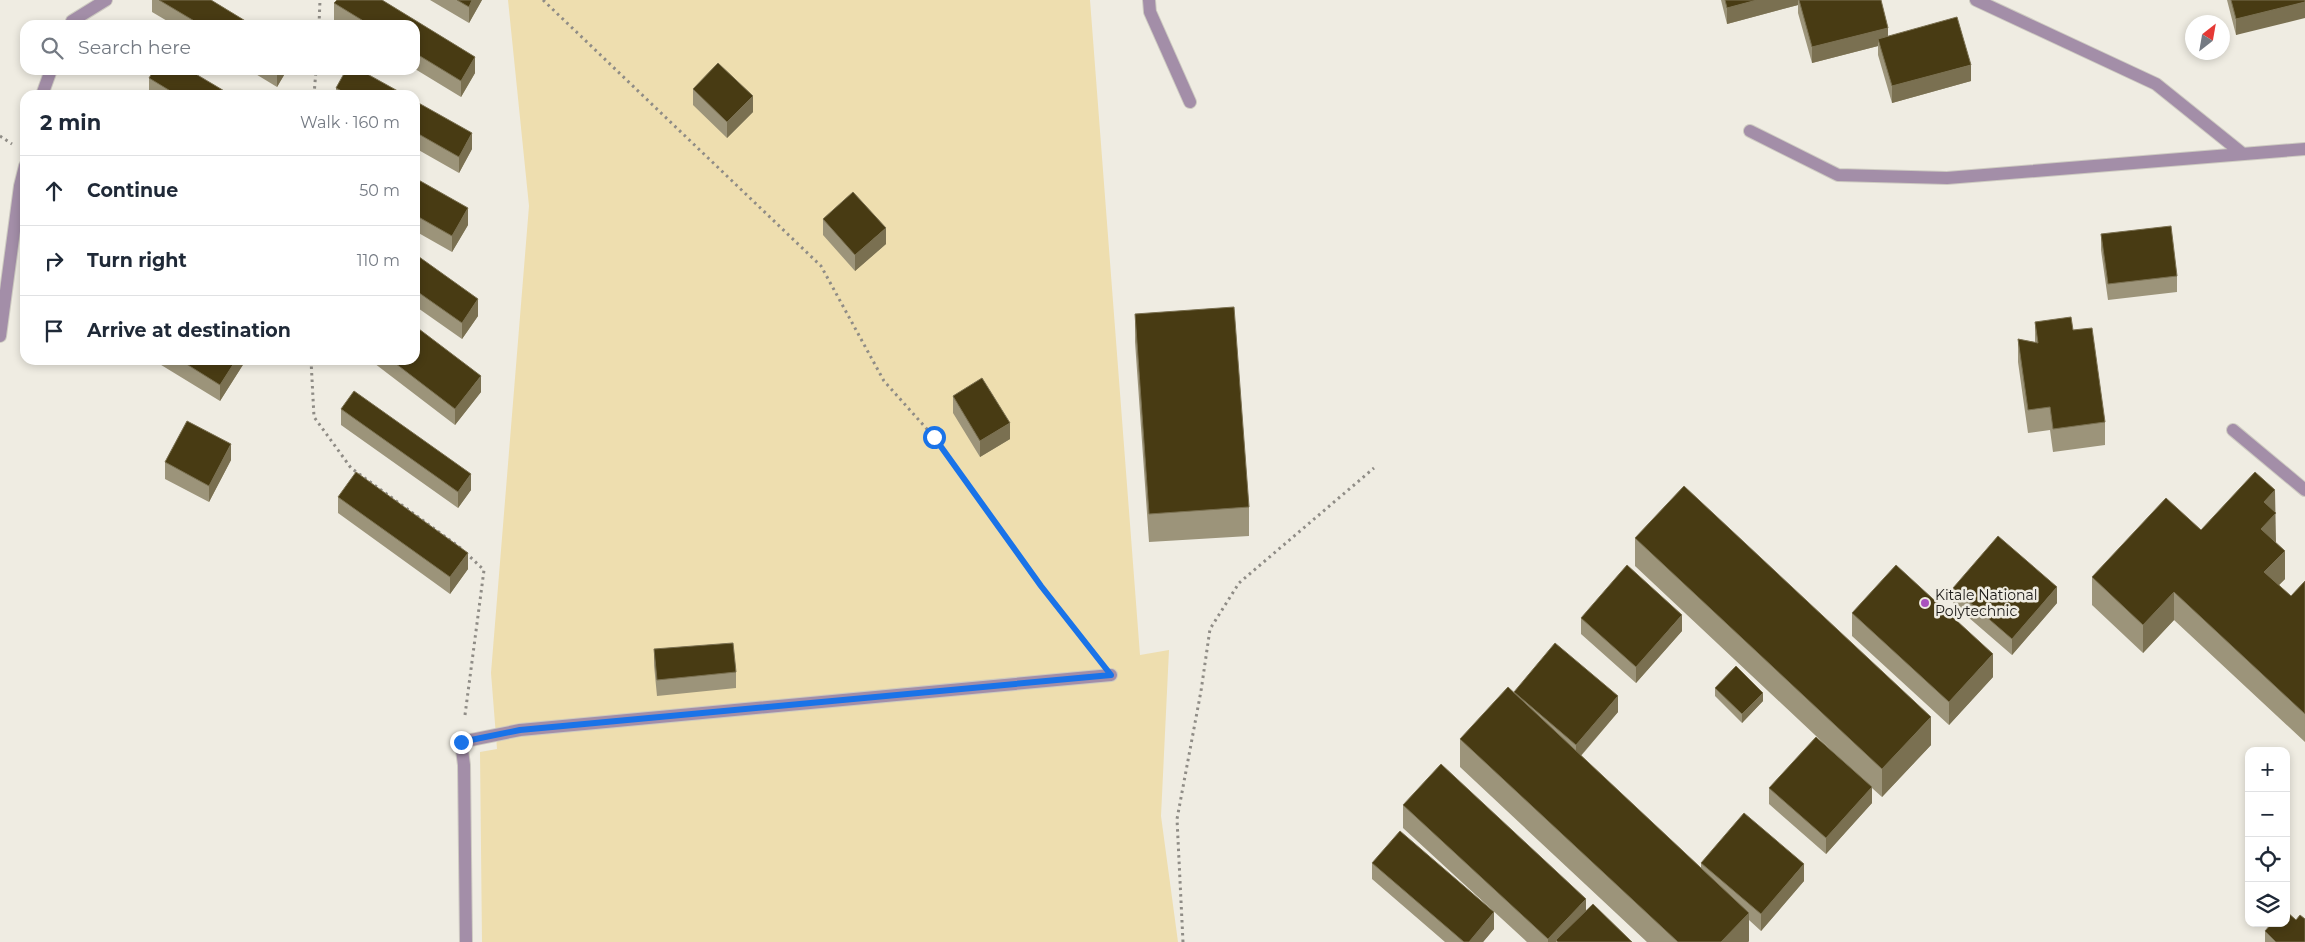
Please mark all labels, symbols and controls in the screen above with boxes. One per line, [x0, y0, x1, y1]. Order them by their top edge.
north arrow [2185, 15, 2230, 60]
search box [20, 20, 420, 75]
icon: search [38, 34, 66, 62]
text: Search here [78, 36, 191, 59]
text: 2 min [40, 110, 101, 135]
text: Walk · 160 m [300, 113, 400, 132]
icon: ahead [40, 177, 68, 205]
text: Continue [87, 179, 178, 202]
text: 50 m [359, 181, 400, 200]
icon: right [40, 247, 68, 275]
text: Turn right [87, 249, 187, 272]
text: 110 m [357, 251, 400, 270]
icon: arrive [40, 317, 68, 345]
text: Arrive at destination [87, 319, 291, 342]
route start [923, 426, 946, 449]
place label: Kitale National Polytechnic [1935, 586, 2038, 620]
marker: Kitale National Polytechnic [1919, 597, 1931, 609]
route end [450, 731, 473, 754]
map controls [2245, 747, 2290, 927]
button: + [2245, 747, 2290, 792]
button: − [2245, 792, 2290, 837]
button: locate [2245, 837, 2290, 882]
button: layers [2245, 882, 2290, 927]

